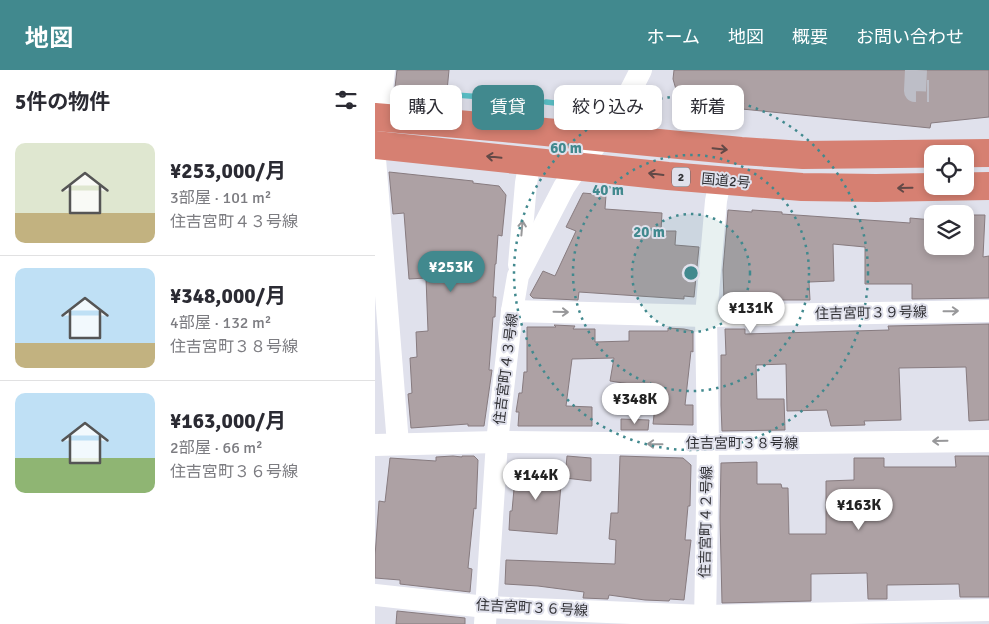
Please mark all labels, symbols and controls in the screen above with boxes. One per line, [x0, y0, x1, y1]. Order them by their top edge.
text: 地図 [25, 23, 73, 53]
text: ホーム [647, 26, 700, 48]
text: 地図 [728, 26, 764, 48]
text: 概要 [792, 26, 828, 48]
text: お問い合わせ [856, 26, 964, 48]
chip: 購入 [390, 85, 462, 130]
chip: 賃貸 [472, 85, 544, 130]
chip: 絞り込み [554, 85, 662, 130]
chip: 新着 [672, 85, 744, 130]
icon: filters [332, 86, 360, 114]
text: 5件の物件 [15, 89, 110, 115]
text: 60 m [550, 139, 582, 157]
one-way arrow [711, 144, 727, 154]
map controls [924, 145, 974, 255]
button: locate [924, 145, 974, 195]
one-way arrow [487, 152, 503, 162]
text: ¥253,000/月 [170, 158, 286, 184]
icon: home [55, 163, 115, 223]
road number: 2 [672, 168, 690, 186]
one-way arrow [648, 169, 664, 179]
street label: 国道2号 [701, 170, 751, 192]
text: 40 m [592, 181, 624, 199]
one-way arrow [898, 183, 914, 192]
text: 3部屋 · 101 m² [170, 188, 271, 208]
button: layers [924, 205, 974, 255]
text: 住吉宮町４３号線 [170, 212, 298, 232]
one-way arrow [517, 220, 527, 236]
text: 20 m [633, 223, 665, 241]
pin: ¥253K [416, 250, 486, 293]
text: ¥253K [429, 257, 473, 277]
centre of rings [682, 264, 700, 282]
text: ¥348,000/月 [170, 283, 286, 309]
icon: home [55, 288, 115, 348]
pin: ¥131K [716, 292, 786, 334]
text: ¥131K [729, 298, 773, 318]
street label: 住吉宮町３９号線 [815, 304, 927, 322]
one-way arrow [942, 306, 959, 316]
one-way arrow [552, 307, 569, 317]
street label: 住吉宮町４３号線 [491, 312, 521, 426]
text: 4部屋 · 132 m² [170, 313, 271, 333]
text: 住吉宮町３８号線 [170, 337, 298, 357]
pin: ¥348K [600, 382, 670, 425]
text: ¥348K [613, 389, 657, 409]
text: ¥163,000/月 [170, 408, 286, 434]
icon: home [55, 413, 115, 473]
street label: 住吉宮町３８号線 [686, 435, 798, 452]
one-way arrow [933, 436, 949, 446]
text: 2部屋 · 66 m² [170, 438, 263, 458]
one-way arrow [648, 439, 664, 449]
pin: ¥144K [501, 458, 571, 501]
text: 住吉宮町３６号線 [170, 462, 298, 482]
text: ¥144K [514, 465, 558, 485]
street label: 住吉宮町４２号線 [697, 466, 715, 578]
pin: ¥163K [824, 488, 894, 531]
text: ¥163K [837, 495, 881, 515]
street label: 住吉宮町３６号線 [476, 597, 588, 619]

